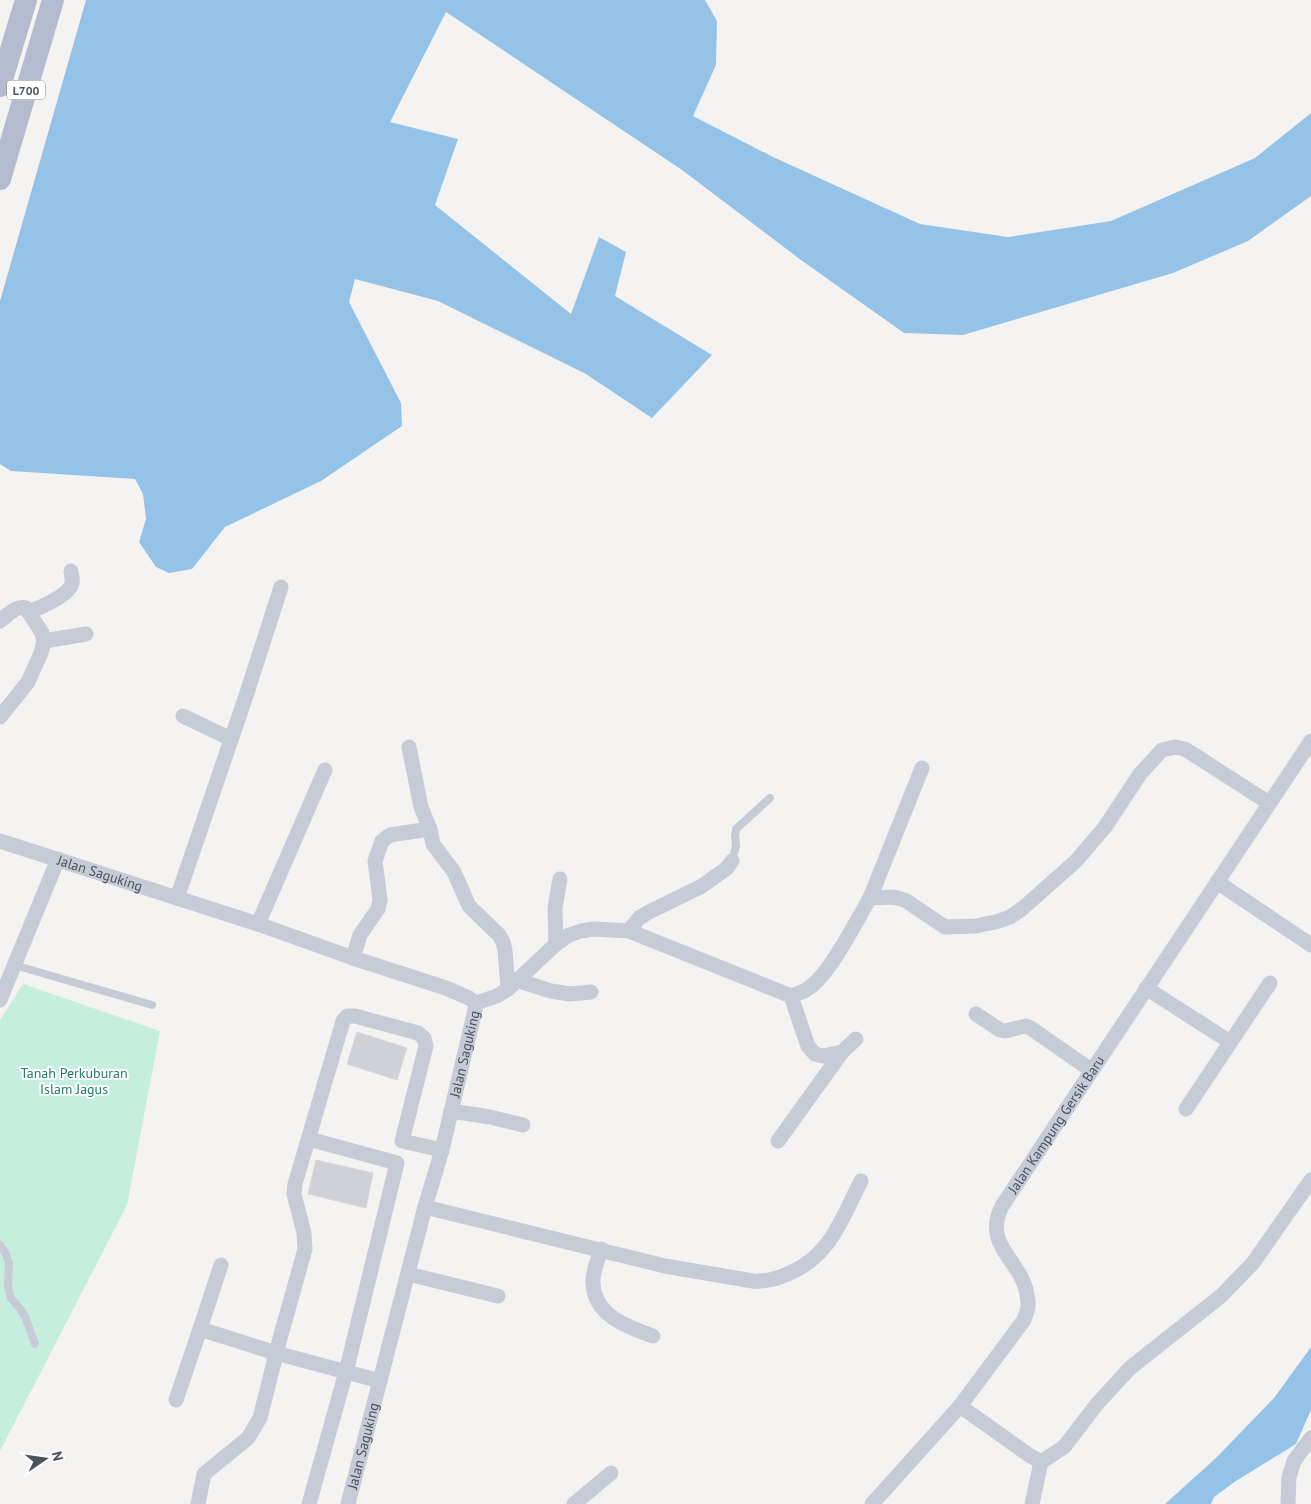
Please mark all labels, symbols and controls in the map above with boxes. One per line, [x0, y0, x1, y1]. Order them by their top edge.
road number: L700 [7, 80, 45, 100]
street label: Jalan Saguking [54, 851, 145, 895]
street label: Jalan Saguking [445, 1009, 484, 1100]
street label: Jalan Kampung Gersik Baru [1003, 1052, 1108, 1198]
park label: Tanah Perkuburan Islam Jagus [20, 1064, 128, 1098]
street label: Jalan Saguking [343, 1401, 383, 1492]
north arrow [20, 1434, 70, 1484]
text: N [48, 1450, 67, 1463]

